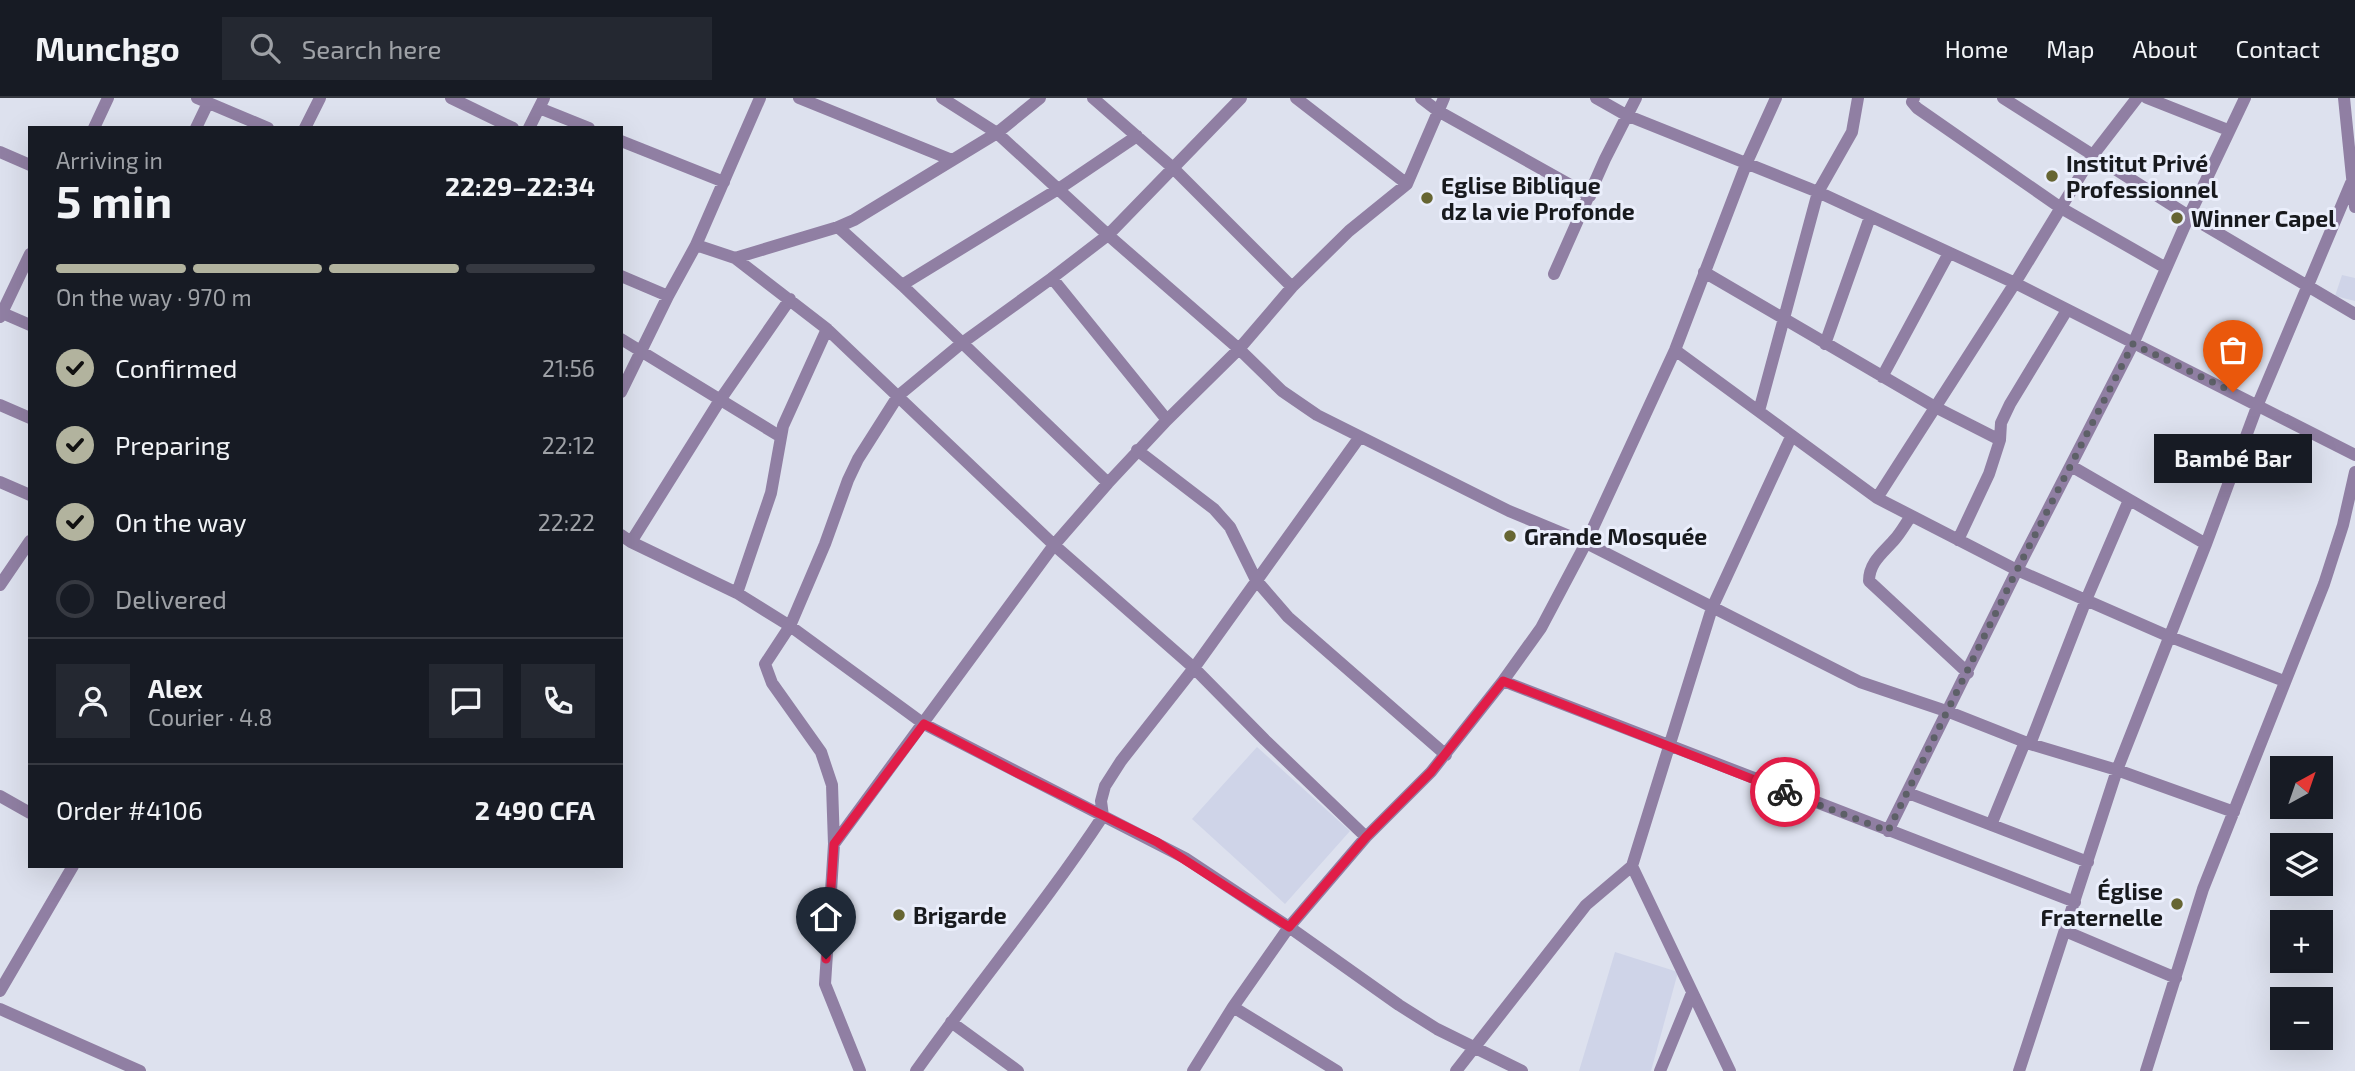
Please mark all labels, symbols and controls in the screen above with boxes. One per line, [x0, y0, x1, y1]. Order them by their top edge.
search box [222, 17, 712, 80]
text: Munchgo [35, 28, 180, 68]
icon: search [246, 29, 284, 67]
text: Search here [302, 33, 441, 64]
text: Home [1945, 34, 2008, 63]
text: Map [2046, 34, 2094, 63]
text: About [2132, 34, 2198, 63]
text: Contact [2236, 34, 2320, 63]
text: Arriving in [56, 146, 163, 174]
place label: Institut Privé Professionnel [2066, 149, 2218, 203]
marker: Institut Privé Professionnel [2044, 168, 2060, 184]
text: 22:29–22:34 [445, 170, 595, 201]
place label: Eglise Biblique dz la vie Profonde [1441, 171, 1635, 225]
text: 5 min [56, 172, 172, 227]
marker: Eglise Biblique dz la vie Profonde [1419, 190, 1435, 206]
place label: Winner Capel [2191, 204, 2336, 232]
marker: Winner Capel [2169, 210, 2185, 226]
text: On the way · 970 m [56, 283, 252, 311]
pin [2203, 320, 2263, 392]
icon: bag [2214, 331, 2252, 369]
icon: check [56, 349, 94, 387]
text: Confirmed [115, 352, 238, 383]
text: 21:56 [542, 354, 595, 382]
icon: check [56, 426, 94, 464]
text: Preparing [115, 429, 230, 460]
text: 22:12 [542, 431, 595, 459]
callout: Bambé Bar [2154, 434, 2312, 483]
text: Bambé Bar [2174, 444, 2292, 472]
icon: check [56, 503, 94, 541]
text: On the way [115, 506, 246, 537]
text: 22:22 [538, 508, 595, 536]
place label: Grande Mosquée [1524, 522, 1707, 550]
marker: Grande Mosquée [1502, 528, 1518, 544]
text: Delivered [115, 583, 227, 614]
button: person [56, 664, 130, 738]
button: chat [429, 664, 503, 738]
button: phone [521, 664, 595, 738]
text: Alex [148, 672, 203, 703]
text: Courier · 4.8 [148, 703, 272, 731]
north arrow [2270, 756, 2333, 819]
map controls [2270, 756, 2333, 1050]
courier [1750, 757, 1820, 827]
icon: bike [1766, 773, 1804, 811]
text: Order #4106 [56, 794, 203, 825]
text: 2 490 CFA [475, 794, 595, 825]
button: layers [2270, 833, 2333, 896]
place label: Église Fraternelle [2041, 877, 2163, 931]
pin [796, 887, 856, 959]
marker: Église Fraternelle [2169, 896, 2185, 912]
icon: home [807, 898, 845, 936]
place label: Brigarde [913, 901, 1007, 929]
marker: Brigarde [891, 907, 907, 923]
button: + [2270, 910, 2333, 973]
button: − [2270, 987, 2333, 1050]

